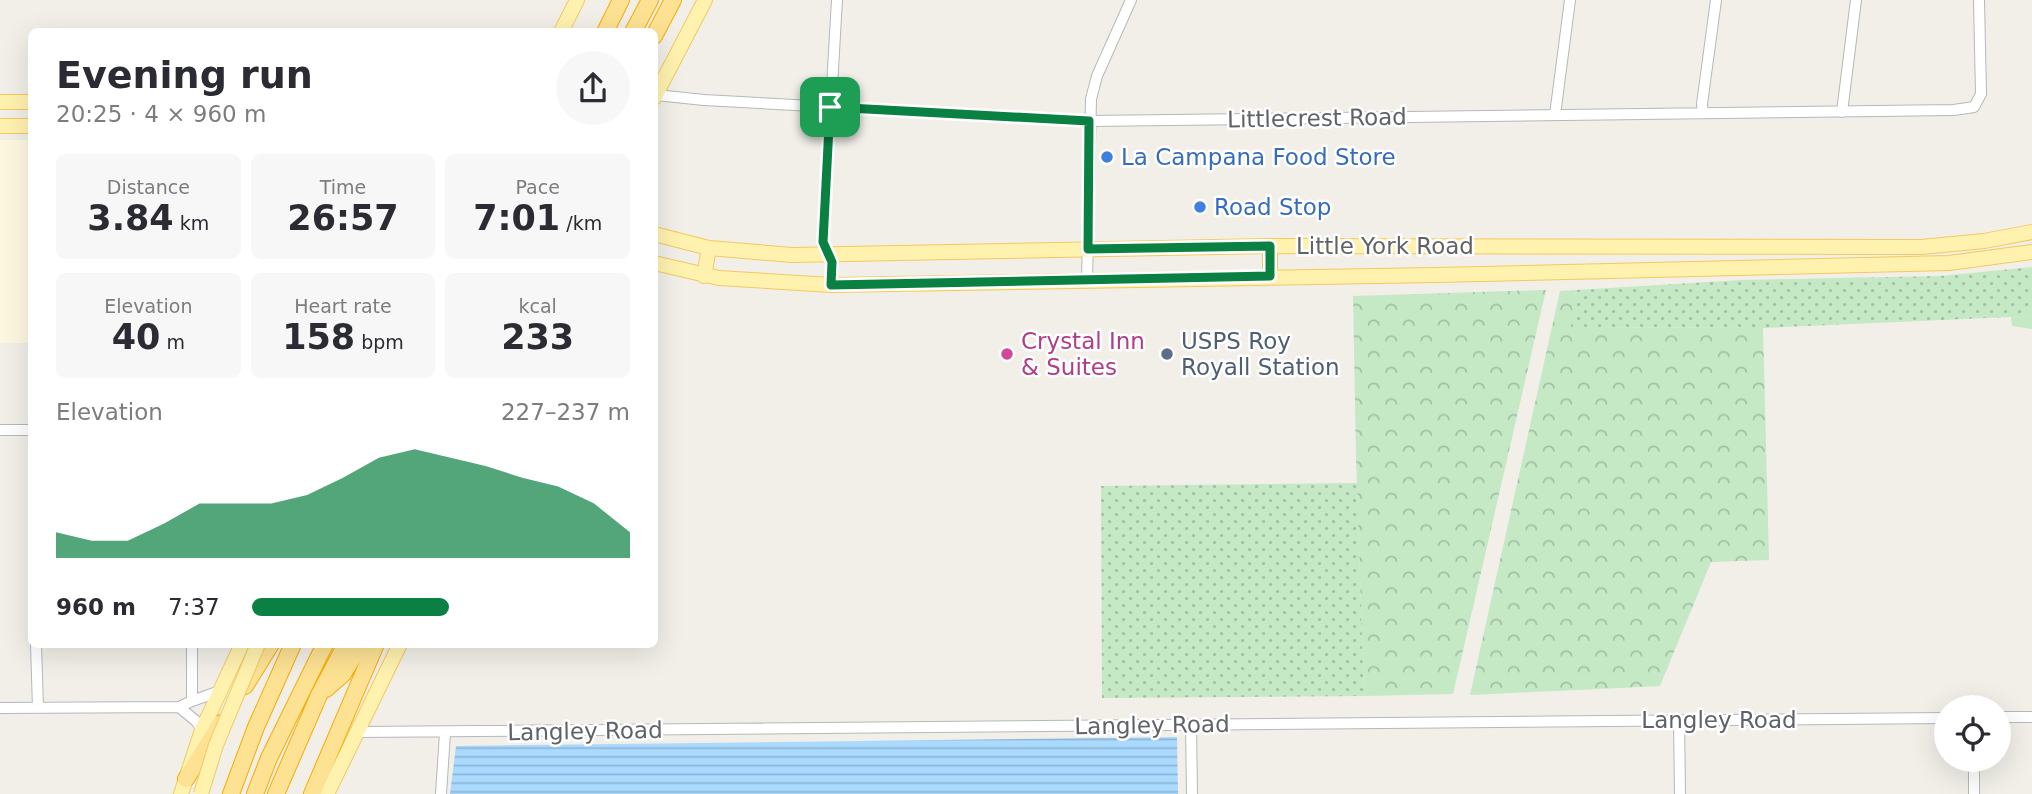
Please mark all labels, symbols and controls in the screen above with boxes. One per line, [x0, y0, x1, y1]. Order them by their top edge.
button: share [556, 51, 630, 125]
text: Evening run [56, 53, 313, 97]
pin [800, 77, 860, 137]
icon: arrive [811, 88, 849, 126]
text: 20:25 · 4 × 960 m [56, 101, 266, 127]
street label: Littlecrest Road [1227, 103, 1407, 133]
place label: La Campana Food Store [1121, 144, 1396, 170]
marker: La Campana Food Store [1099, 149, 1115, 165]
text: Distance [107, 176, 190, 198]
text: Time [320, 176, 366, 198]
text: Pace [515, 176, 560, 198]
place label: Road Stop [1214, 194, 1331, 220]
text: 3.84 [87, 198, 174, 238]
text: 26:57 [287, 198, 399, 238]
text: 7:01 [473, 198, 560, 238]
marker: Road Stop [1192, 199, 1208, 215]
text: km [174, 212, 209, 234]
text: /km [560, 212, 602, 234]
street label: Little York Road [1296, 233, 1474, 259]
text: Elevation [104, 295, 192, 317]
text: Heart rate [294, 295, 392, 317]
text: kcal [518, 295, 557, 317]
text: 40 [112, 317, 160, 357]
text: 158 [282, 317, 355, 357]
text: 233 [501, 317, 574, 357]
place label: Crystal Inn & Suites [1021, 328, 1145, 380]
place label: USPS Roy Royall Station [1181, 328, 1340, 380]
text: m [160, 331, 185, 353]
text: bpm [355, 331, 404, 353]
marker: Crystal Inn & Suites [999, 346, 1015, 362]
marker: USPS Roy Royall Station [1159, 346, 1175, 362]
text: Elevation [56, 399, 163, 425]
text: 227–237 m [501, 399, 630, 425]
text: 960 m [56, 594, 136, 620]
text: 7:37 [168, 594, 220, 620]
map controls [1934, 695, 2011, 772]
button: locate [1934, 695, 2011, 772]
street label: Langley Road [1641, 707, 1797, 733]
street label: Langley Road [1074, 711, 1230, 739]
street label: Langley Road [507, 717, 663, 745]

